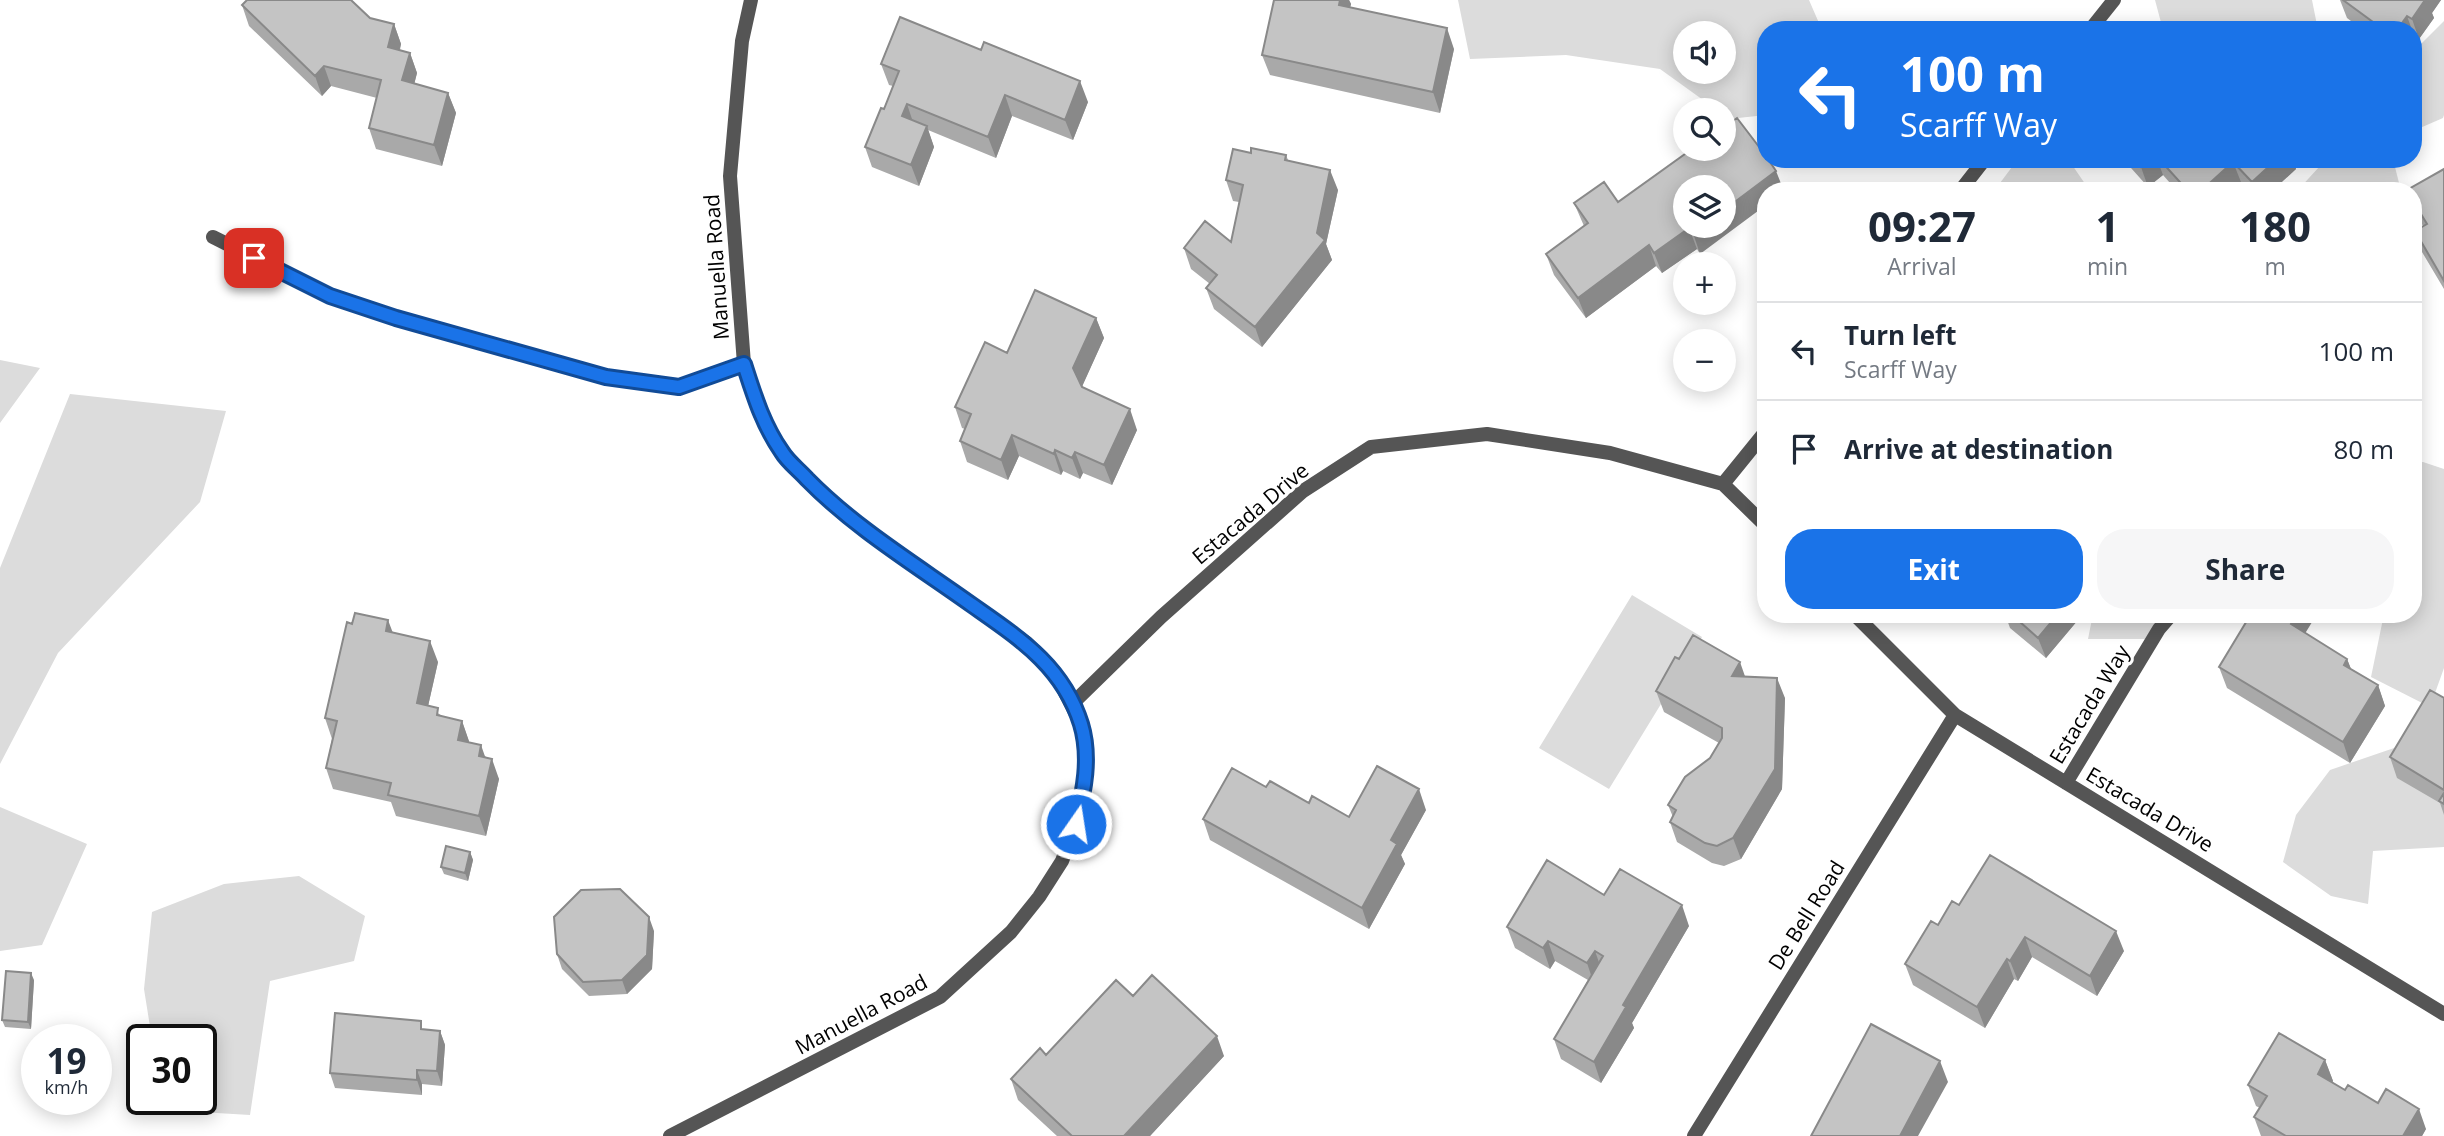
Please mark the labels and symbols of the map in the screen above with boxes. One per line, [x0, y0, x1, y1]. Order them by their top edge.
street label: Manuella Road [697, 193, 735, 341]
pin [224, 228, 284, 288]
street label: Estacada Drive [1186, 456, 1314, 570]
street label: Estacada Way [2042, 639, 2136, 769]
street label: Estacada Drive [2081, 760, 2219, 858]
position arrow [1039, 787, 1113, 861]
street label: De Bell Road [1761, 855, 1851, 975]
street label: Manuella Road [790, 967, 932, 1061]
speed limit sign: 30 [126, 1024, 217, 1115]

